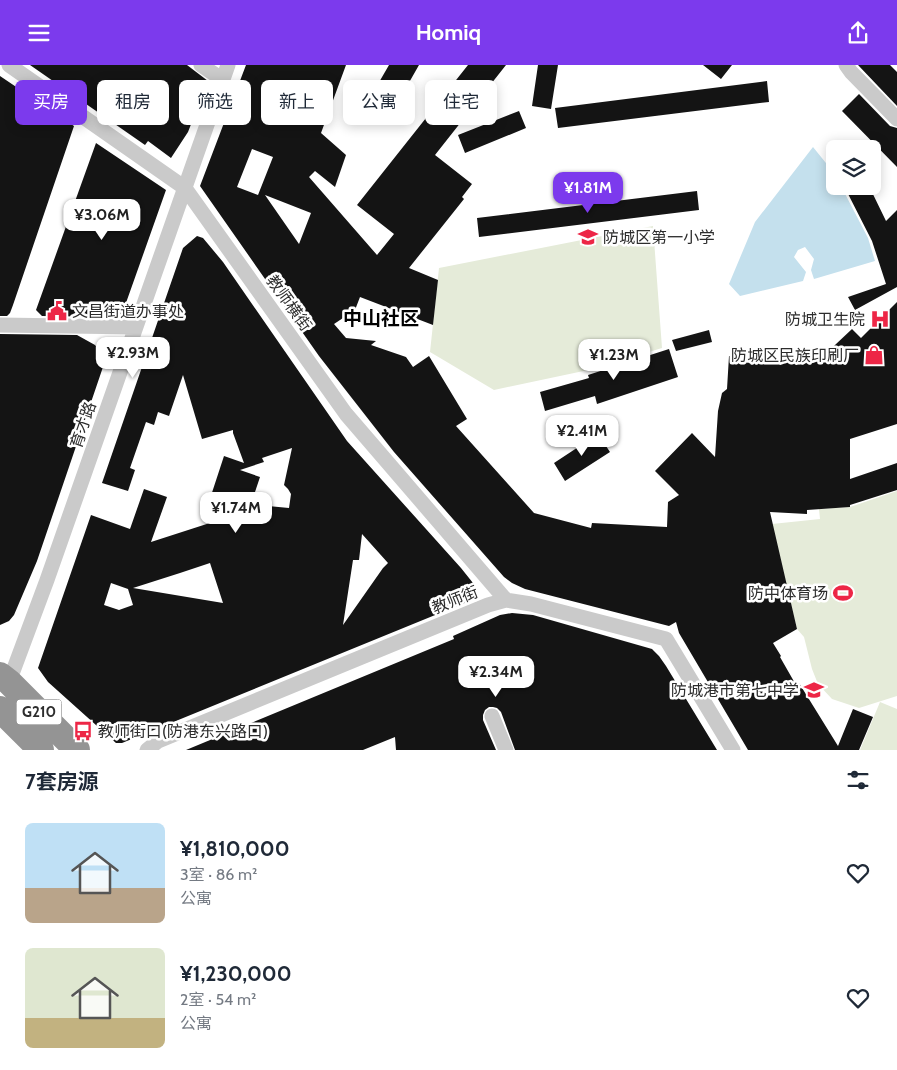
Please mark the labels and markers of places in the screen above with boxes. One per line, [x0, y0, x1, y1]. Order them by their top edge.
pin: ¥1.81M [547, 171, 629, 214]
pin: ¥3.06M [61, 199, 143, 241]
school or university icon: 防城区第一小学 [577, 226, 599, 248]
place label: 防城区第一小学 [603, 228, 715, 247]
public building icon: 文昌街道办事处 [46, 300, 68, 322]
place label: 文昌街道办事处 [72, 302, 184, 321]
hospital icon: 防城卫生院 [869, 308, 891, 330]
place label: 防城卫生院 [785, 310, 865, 329]
pin: ¥2.93M [92, 337, 174, 379]
pin: ¥1.23M [573, 339, 655, 381]
shop icon: 防城区民族印刷厂 [863, 344, 885, 366]
place label: 防城区民族印刷厂 [731, 346, 859, 365]
pin: ¥2.41M [541, 415, 623, 457]
pin: ¥1.74M [195, 491, 277, 534]
sports icon: 防中体育场 [832, 582, 854, 604]
place label: 防中体育场 [748, 584, 828, 603]
pin: ¥2.34M [455, 655, 537, 698]
school or university icon: 防城港市第七中学 [803, 679, 825, 701]
place label: 防城港市第七中学 [671, 681, 799, 700]
bus stop icon: 教师街口(防港东兴路口) [72, 720, 94, 742]
place label: 教师街口(防港东兴路口) [98, 722, 268, 741]

